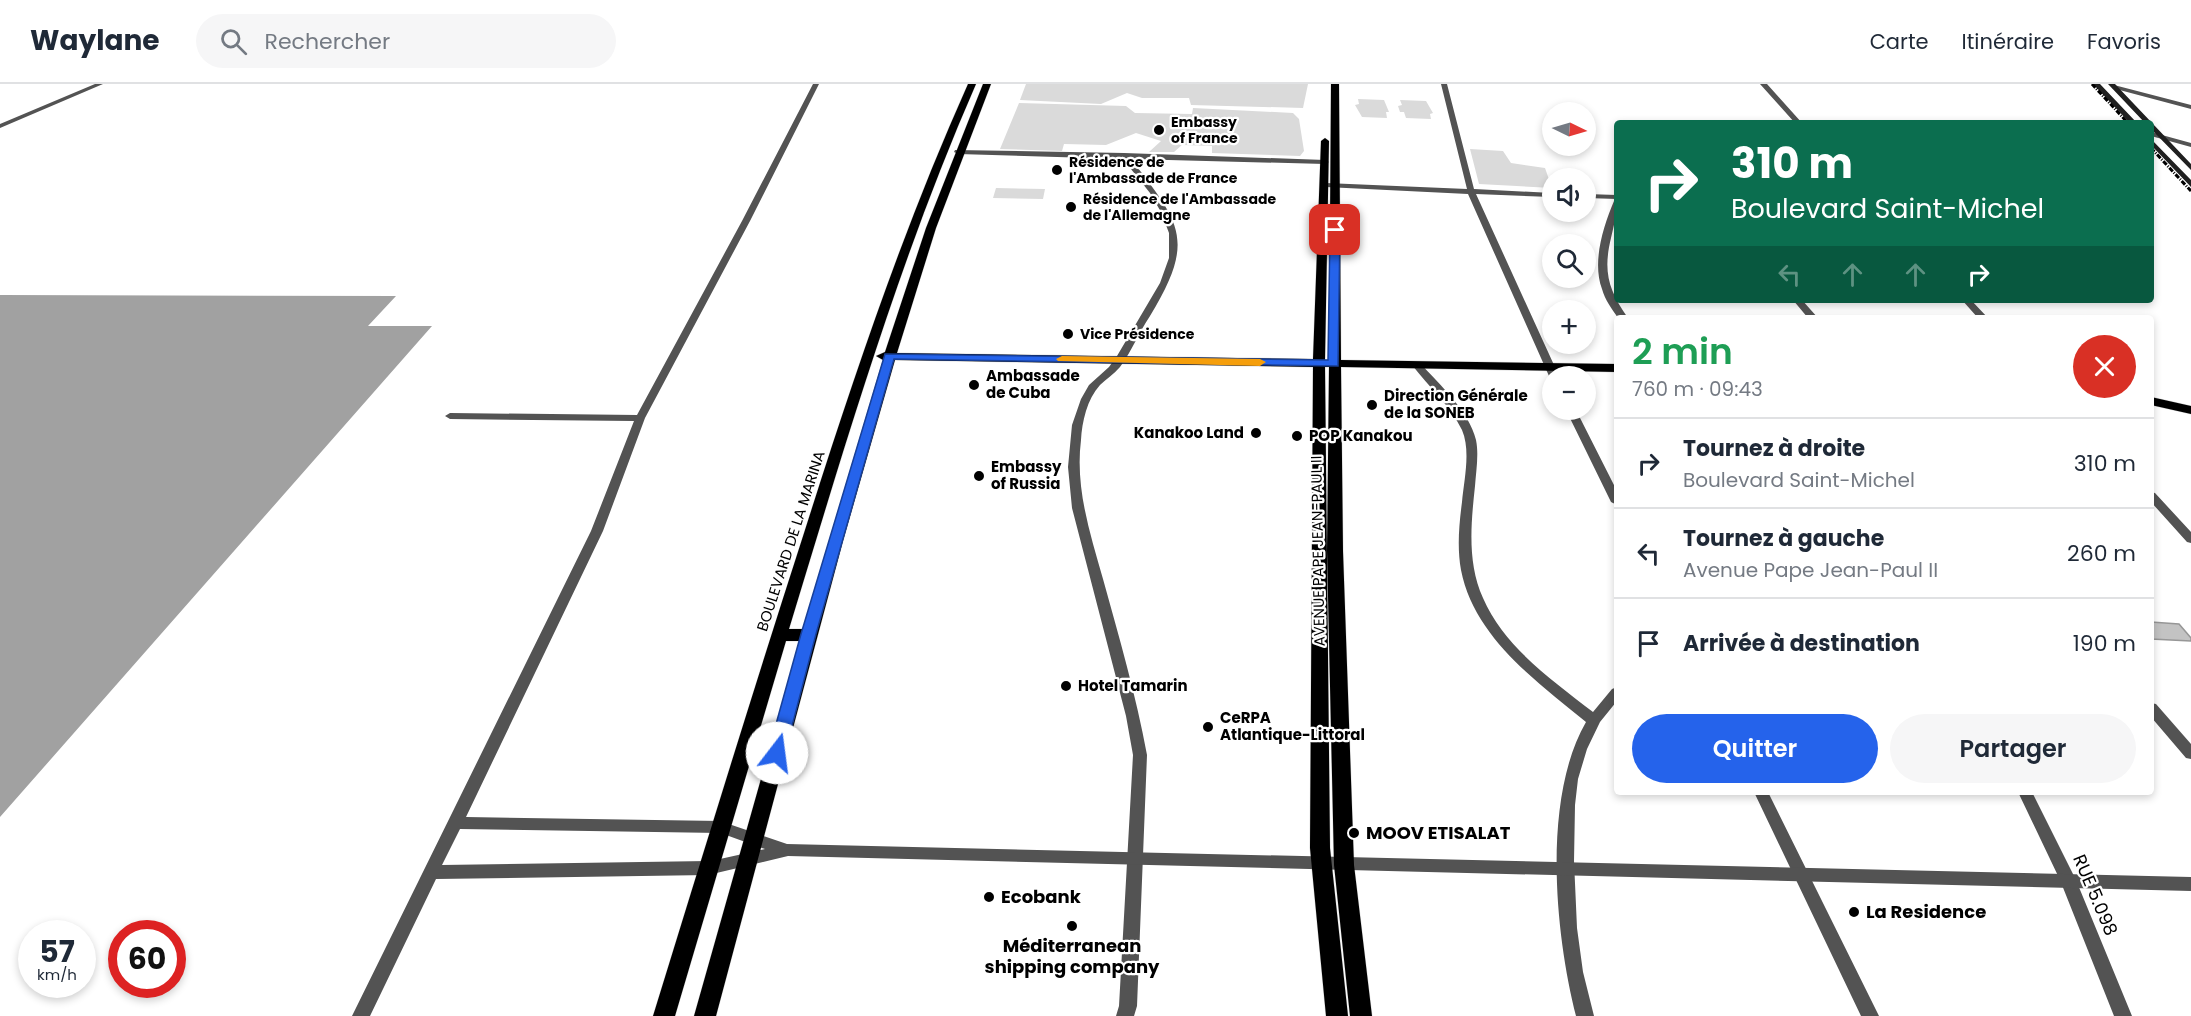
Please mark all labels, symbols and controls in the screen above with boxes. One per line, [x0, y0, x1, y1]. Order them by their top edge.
search box [196, 14, 616, 68]
text: Waylane [30, 21, 160, 60]
icon: search [217, 25, 250, 58]
text: Rechercher [265, 26, 390, 57]
text: Carte [1870, 27, 1929, 56]
text: Itinéraire [1962, 27, 2054, 56]
text: Favoris [2087, 27, 2161, 56]
north arrow [1542, 102, 1596, 156]
map controls [1542, 102, 1596, 420]
place label: Embassy of France [1171, 112, 1238, 148]
marker: Embassy of France [1152, 123, 1166, 137]
text: 310 m [1731, 134, 1853, 193]
icon: right [1632, 144, 1710, 222]
place label: Résidence de l'Ambassade de France [1069, 152, 1238, 188]
marker: Résidence de l'Ambassade de France [1050, 163, 1064, 177]
button: sound [1542, 168, 1596, 222]
place label: Résidence de l'Ambassade de l'Allemagne [1083, 189, 1276, 225]
text: Boulevard Saint-Michel [1731, 190, 2044, 227]
marker: Résidence de l'Ambassade de l'Allemagne [1064, 200, 1078, 214]
pin [1309, 204, 1360, 255]
icon: arrive [1318, 213, 1351, 246]
button: search [1542, 234, 1596, 288]
icon: left [1773, 258, 1806, 291]
icon: ahead [1836, 258, 1869, 291]
icon: ahead [1899, 258, 1932, 291]
icon: right [1962, 258, 1995, 291]
button: + [1542, 300, 1596, 354]
place label: Vice Présidence [1080, 324, 1195, 344]
text: 2 min [1632, 326, 1733, 377]
marker: Vice Présidence [1061, 327, 1075, 341]
button: close [2073, 335, 2136, 398]
place label: Ambassade de Cuba [986, 365, 1080, 403]
button: − [1542, 366, 1596, 420]
text: 760 m · 09:43 [1632, 375, 1763, 403]
marker: Ambassade de Cuba [967, 378, 981, 392]
place label: Direction Générale de la SONEB [1384, 385, 1528, 423]
marker: Direction Générale de la SONEB [1365, 398, 1379, 412]
place label: Kanakoo Land [1134, 422, 1244, 443]
place label: POP Kanakou [1309, 425, 1413, 446]
marker: Kanakoo Land [1249, 426, 1263, 440]
marker: POP Kanakou [1290, 429, 1304, 443]
text: Tournez à droite [1683, 433, 1865, 464]
icon: right [1632, 447, 1665, 480]
street label: BOULEVARD DE LA MARINA [751, 448, 830, 634]
text: 310 m [2074, 448, 2136, 479]
street label: AVENUE PAPE JEAN-PAUL II [1305, 455, 1330, 647]
place label: Embassy of Russia [991, 456, 1062, 494]
text: Boulevard Saint-Michel [1683, 466, 1915, 494]
marker: Embassy of Russia [972, 469, 986, 483]
text: Tournez à gauche [1683, 523, 1884, 554]
icon: left [1632, 537, 1665, 570]
text: 260 m [2067, 538, 2136, 569]
text: Avenue Pape Jean-Paul II [1683, 556, 1938, 584]
icon: arrive [1632, 627, 1665, 660]
text: Arrivée à destination [1683, 628, 1920, 659]
text: 190 m [2073, 628, 2136, 659]
place label: Hotel Tamarin [1078, 675, 1188, 696]
marker: Hotel Tamarin [1059, 679, 1073, 693]
place label: CeRPA Atlantique-Littoral [1220, 707, 1365, 745]
button: Quitter [1632, 714, 1878, 783]
button: Partager [1890, 714, 2136, 783]
marker: CeRPA Atlantique-Littoral [1201, 720, 1215, 734]
position arrow [745, 721, 809, 785]
place label: MOOV ETISALAT [1366, 820, 1511, 845]
marker: MOOV ETISALAT [1347, 826, 1361, 840]
street label: RUE 5.098 [2067, 850, 2124, 939]
place label: Ecobank [1001, 884, 1082, 909]
marker: Ecobank [982, 890, 996, 904]
place label: La Residence [1866, 899, 1986, 924]
marker: La Residence [1847, 905, 1861, 919]
marker: Méditerranean shipping company [1065, 919, 1079, 933]
speed limit sign: 60 [108, 920, 186, 998]
text: 57 [39, 930, 75, 973]
place label: Méditerranean shipping company [985, 933, 1160, 979]
text: km/h [37, 964, 77, 985]

